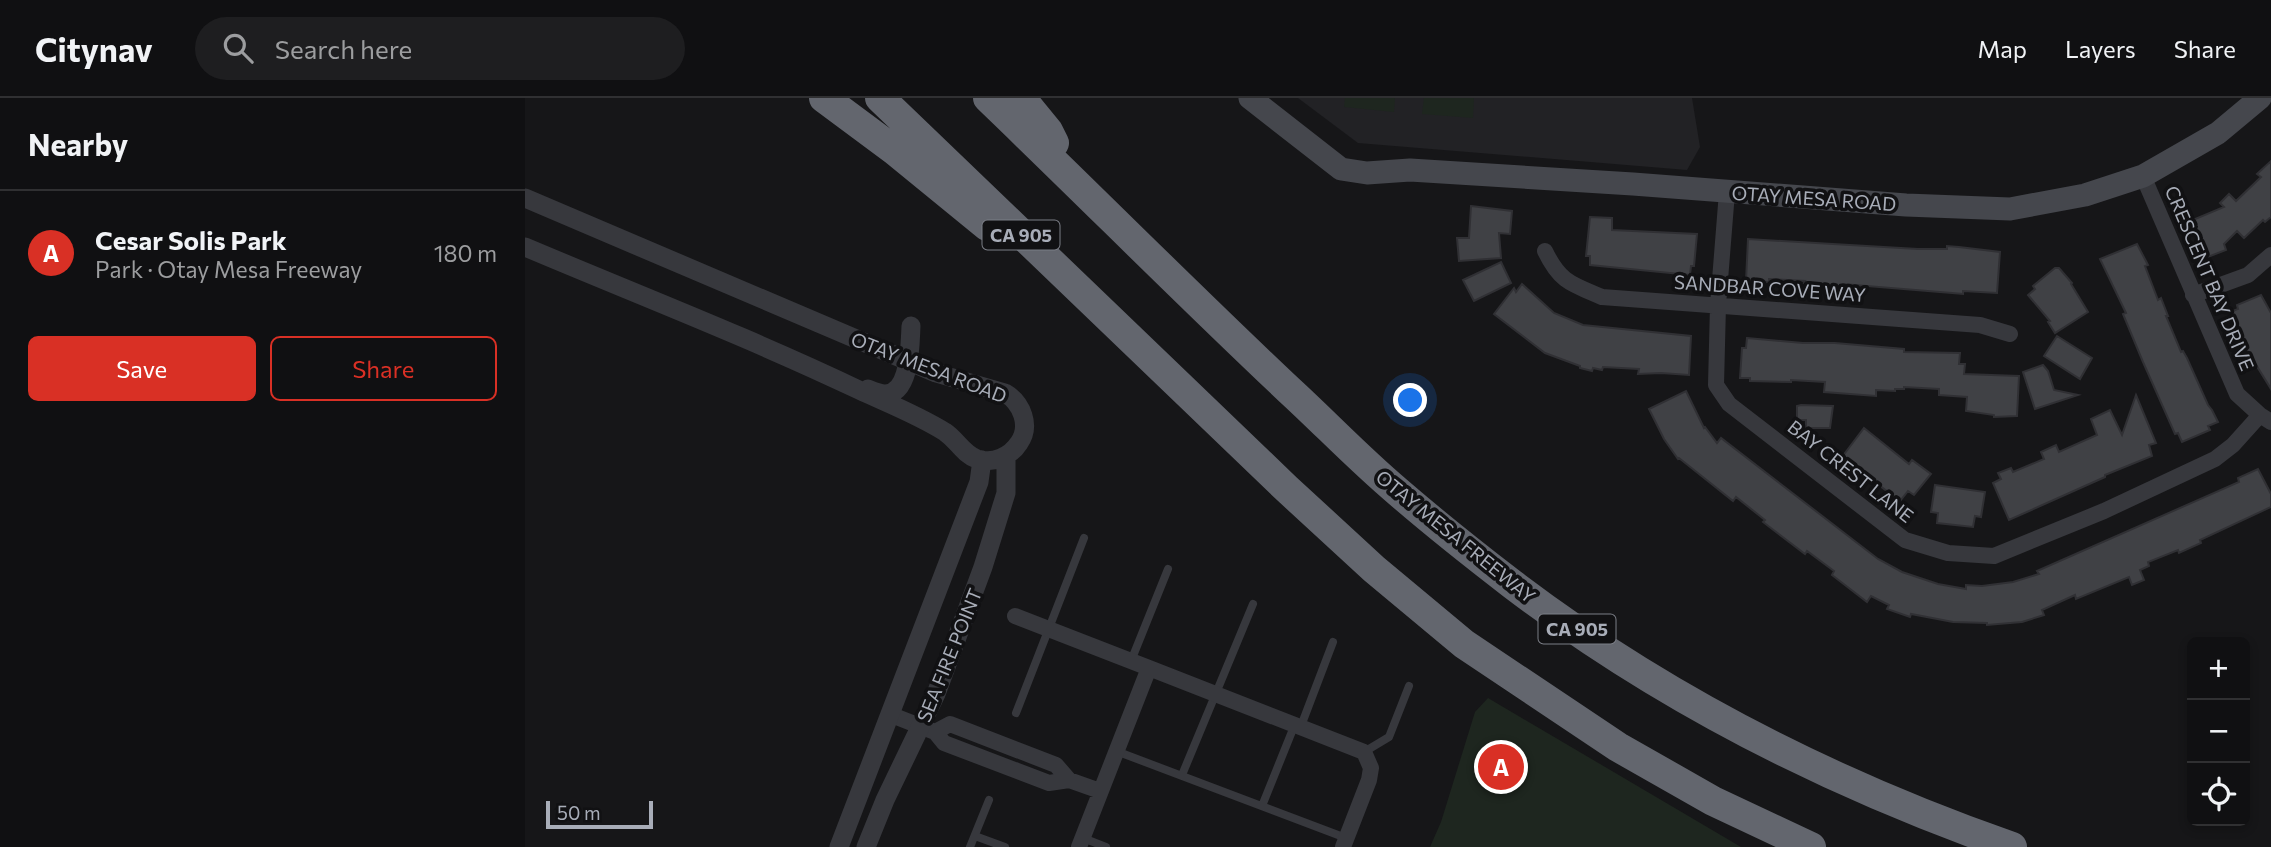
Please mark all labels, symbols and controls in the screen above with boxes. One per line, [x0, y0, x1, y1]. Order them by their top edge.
search box [195, 17, 685, 80]
text: Citynav [35, 28, 153, 69]
icon: search [219, 29, 257, 67]
text: Search here [275, 33, 412, 64]
text: Map [1978, 34, 2027, 63]
text: Layers [2065, 34, 2136, 63]
text: Share [2174, 34, 2236, 63]
text: Nearby [28, 125, 128, 162]
street label: OTAY MESA ROAD [1731, 181, 1897, 215]
street label: CRESCENT BAY DRIVE [2161, 182, 2259, 374]
road number: CA 905 [983, 220, 1059, 250]
text: Cesar Solis Park [95, 224, 287, 255]
text: A [43, 239, 59, 267]
text: 180 m [434, 239, 497, 267]
text: Park · Otay Mesa Freeway [95, 255, 362, 283]
street label: SANDBAR COVE WAY [1673, 270, 1867, 306]
street label: OTAY MESA ROAD [848, 327, 1010, 407]
button: Save [28, 336, 256, 401]
button: Share [270, 336, 497, 401]
your location [1393, 383, 1427, 417]
street label: BAY CREST LANE [1784, 415, 1918, 527]
street label: OTAY MESA FREEWAY [1372, 465, 1540, 607]
street label: SEA FIRE POINT [912, 585, 986, 725]
road number: CA 905 [1539, 614, 1615, 644]
map controls [2187, 637, 2250, 826]
button: + [2187, 637, 2250, 700]
button: − [2187, 700, 2250, 763]
pin: A [1478, 741, 1524, 793]
button: locate [2187, 763, 2250, 826]
scale bar [546, 798, 653, 830]
text: 50 m [557, 801, 601, 824]

